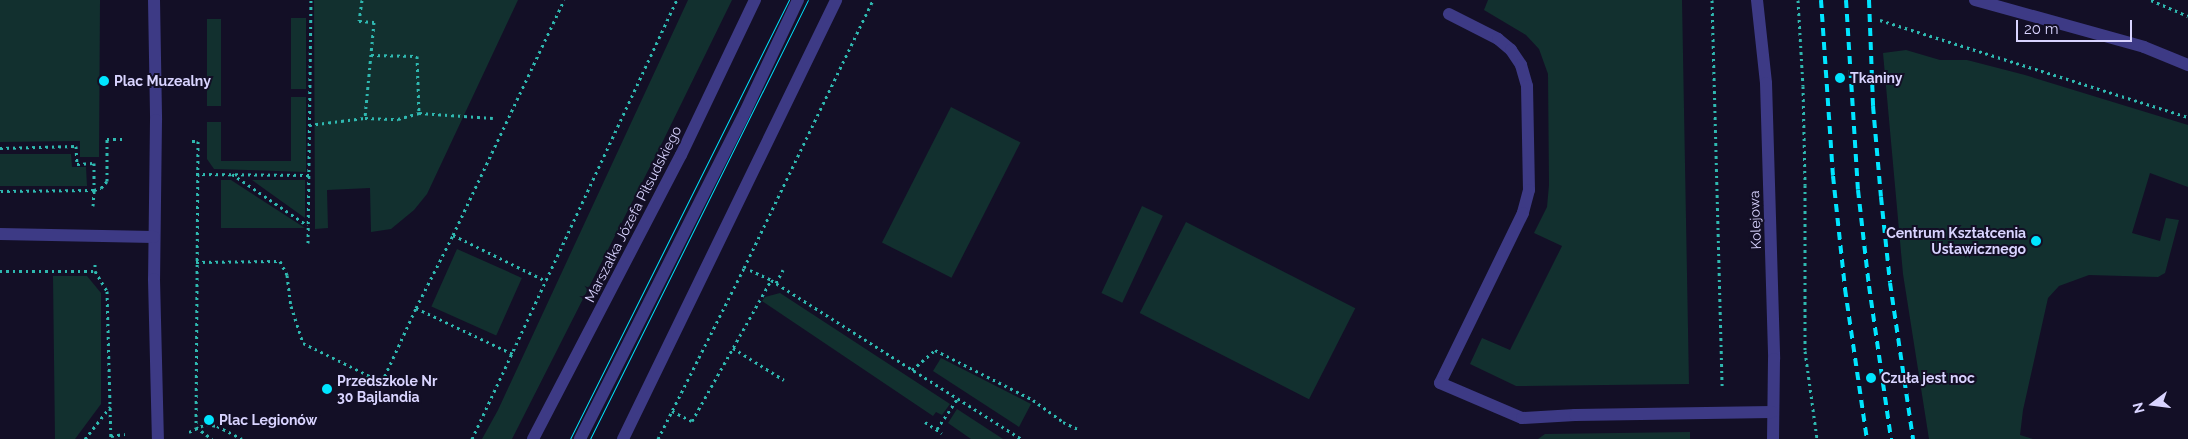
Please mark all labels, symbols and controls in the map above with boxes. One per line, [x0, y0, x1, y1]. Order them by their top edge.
scale bar [2018, 10, 2134, 42]
text: 20 m [2024, 20, 2059, 38]
place label: Tkaniny [1850, 70, 1902, 86]
marker: Tkaniny [1834, 72, 1846, 84]
place label: Plac Muzealny [114, 73, 211, 89]
marker: Plac Muzealny [98, 75, 110, 87]
street label: Marszałka Józefa Piłsudskiego [581, 123, 685, 305]
street label: Kolejowa [1746, 190, 1764, 250]
place label: Centrum Kształcenia Ustawicznego [1886, 225, 2026, 258]
marker: Centrum Kształcenia Ustawicznego [2030, 235, 2042, 247]
place label: Czuła jest noc [1881, 370, 1975, 386]
marker: Czuła jest noc [1865, 372, 1877, 384]
place label: Przedszkole Nr 30 Bajlandia [337, 373, 437, 406]
north arrow [2128, 379, 2178, 429]
marker: Przedszkole Nr 30 Bajlandia [321, 383, 333, 395]
text: N [2129, 401, 2148, 415]
place label: Plac Legionów [219, 412, 317, 428]
marker: Plac Legionów [203, 414, 215, 426]

